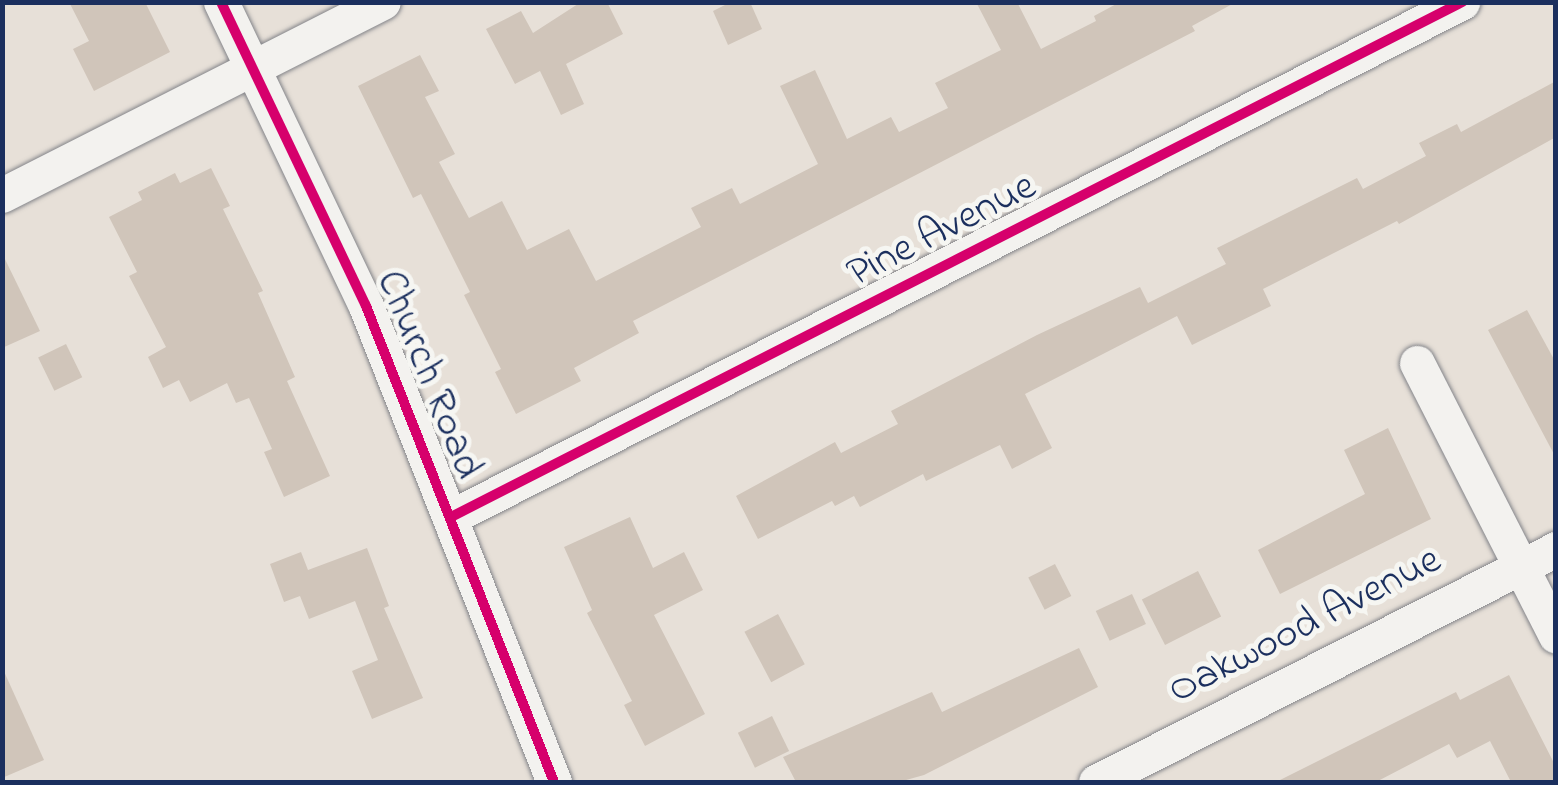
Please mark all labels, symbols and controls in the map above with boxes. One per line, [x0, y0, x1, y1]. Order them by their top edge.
street label: Pine Avenue [839, 162, 1045, 300]
street label: Church Road [363, 263, 493, 487]
street label: Oakwood Avenue [1160, 536, 1450, 716]

